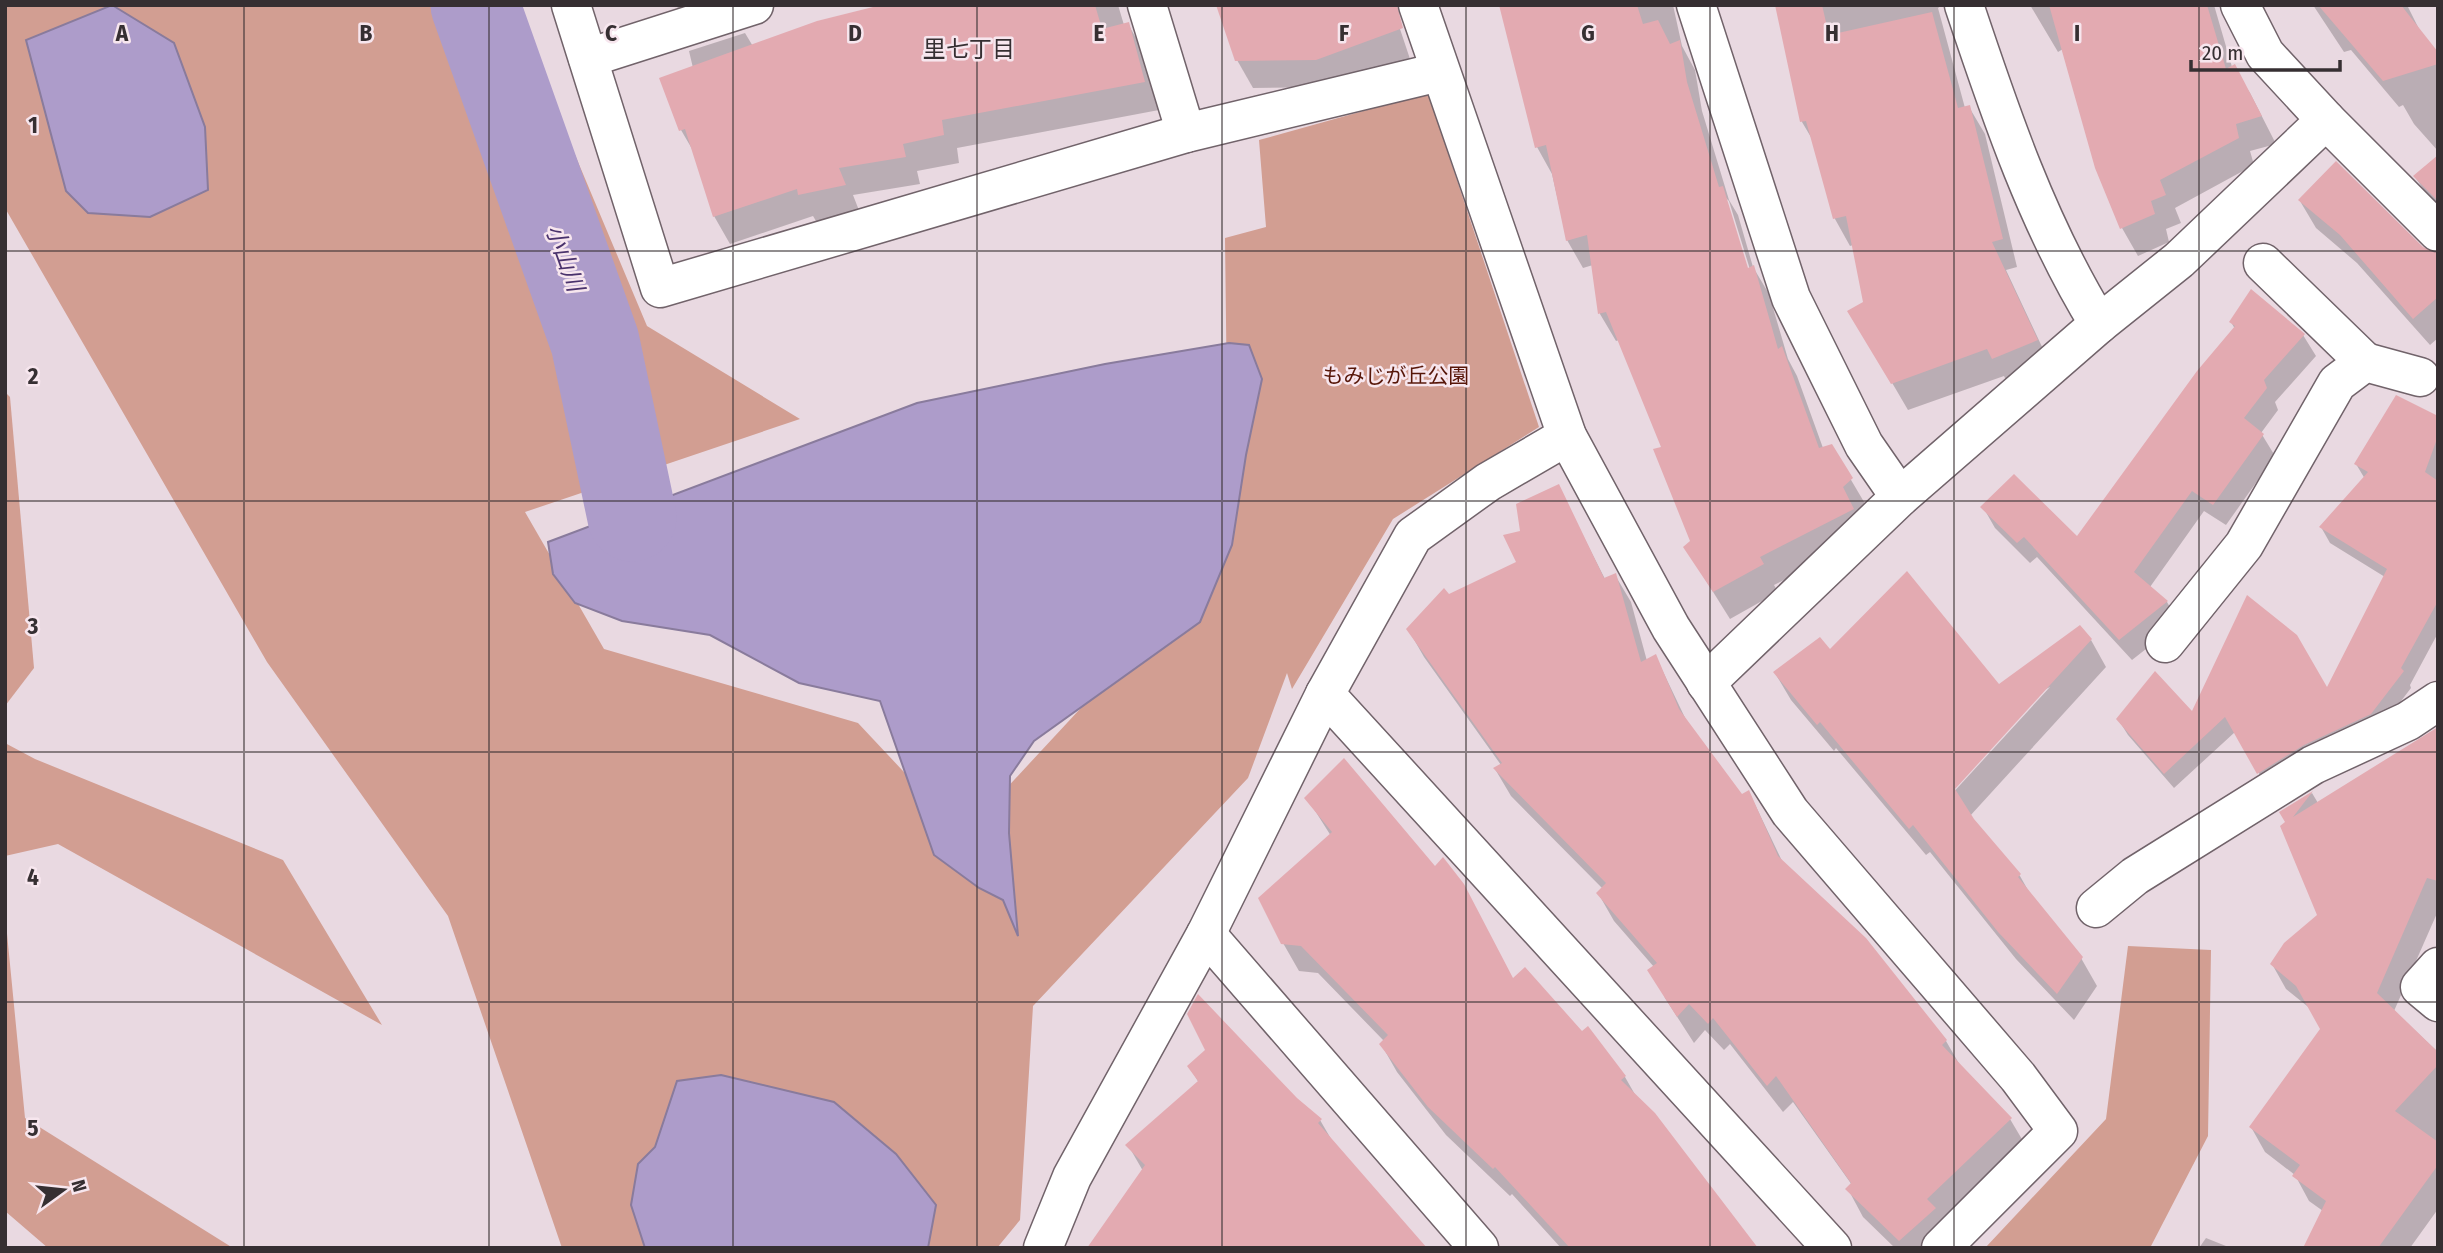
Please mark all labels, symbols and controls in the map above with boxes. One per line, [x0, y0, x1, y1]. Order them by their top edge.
text: A [115, 19, 129, 47]
text: B [360, 19, 373, 47]
text: C [605, 19, 617, 47]
text: D [848, 19, 862, 47]
text: E [1094, 19, 1105, 47]
text: F [1339, 19, 1349, 47]
text: G [1581, 19, 1595, 47]
text: H [1825, 19, 1839, 47]
text: I [2074, 19, 2080, 47]
scale bar [2191, 28, 2340, 72]
district label: 里七丁目 [923, 35, 1015, 63]
text: 20 m [2202, 40, 2243, 66]
text: 1 [28, 111, 38, 139]
water label: 小山川 [540, 221, 591, 298]
text: 2 [27, 362, 39, 390]
park label: もみじが丘公園 [1323, 363, 1470, 389]
text: 3 [27, 612, 39, 640]
text: 4 [27, 863, 39, 891]
text: 5 [27, 1114, 39, 1142]
north arrow [28, 1155, 98, 1225]
text: N [66, 1177, 92, 1194]

